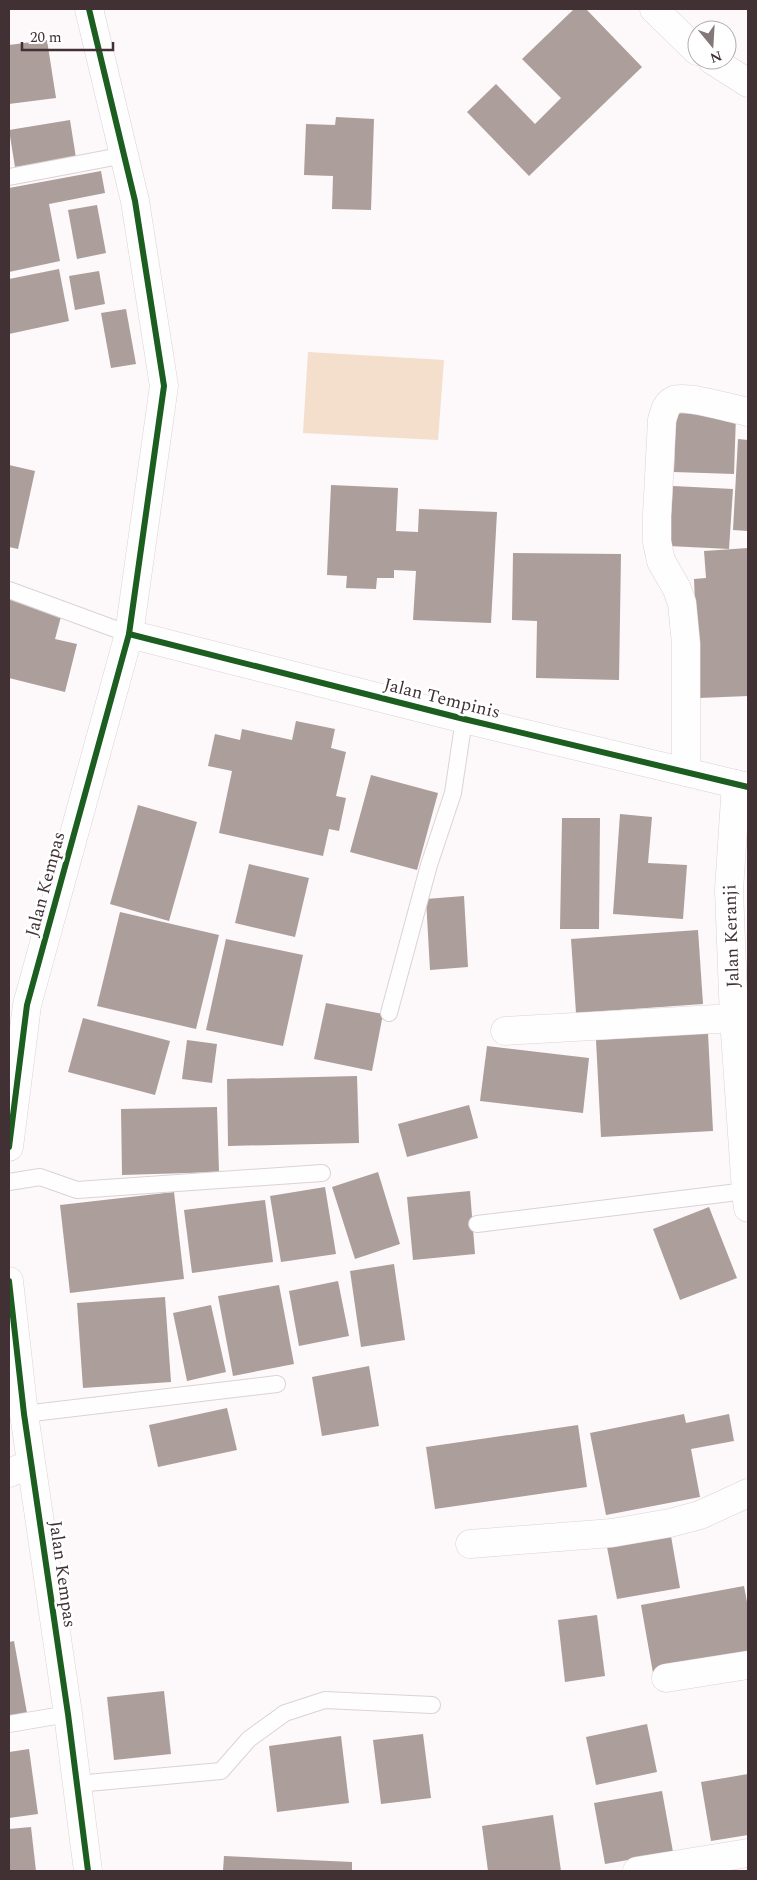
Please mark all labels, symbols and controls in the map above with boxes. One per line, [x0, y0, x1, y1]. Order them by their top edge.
scale bar [22, 20, 114, 52]
north arrow [687, 20, 737, 70]
text: 20 m [30, 26, 62, 49]
text: N [707, 45, 725, 69]
street label: Jalan Tempinis [381, 671, 503, 726]
street label: Jalan Kempas [18, 829, 72, 940]
street label: Jalan Keranji [716, 884, 747, 988]
street label: Jalan Kempas [42, 1519, 83, 1629]

